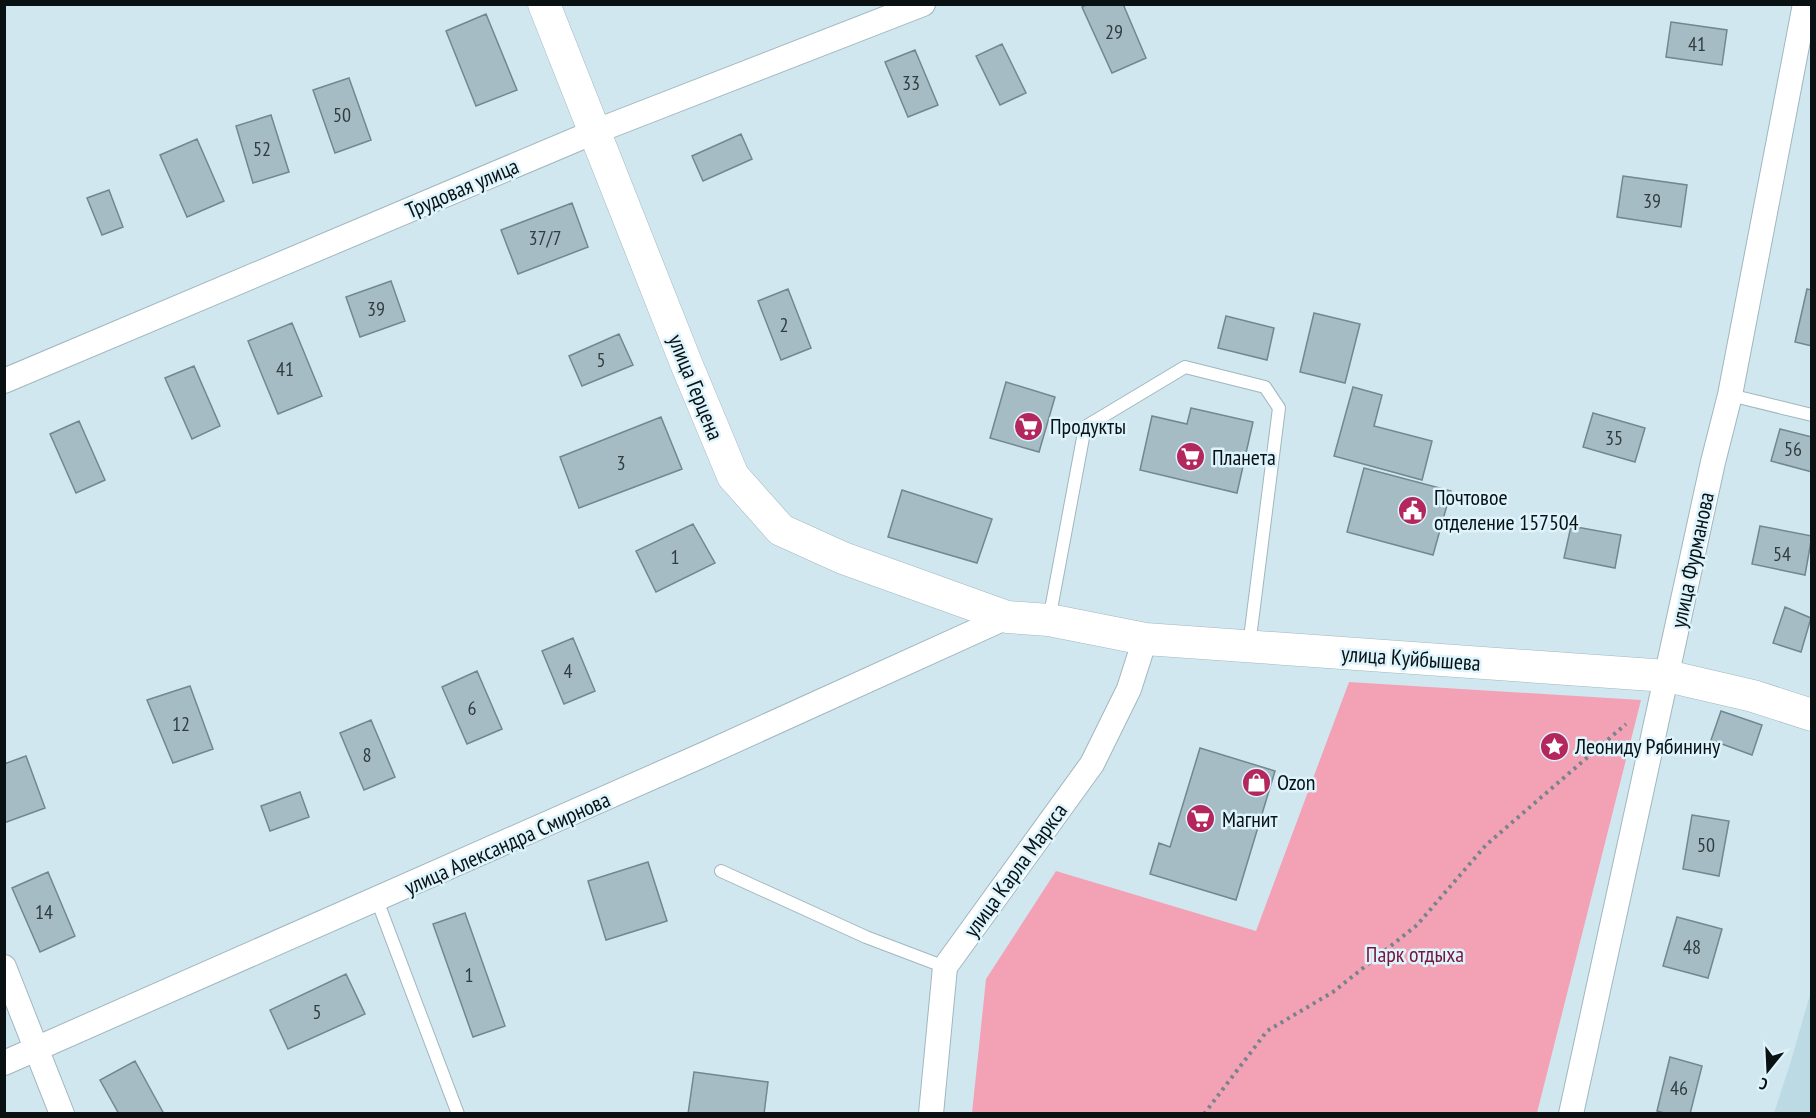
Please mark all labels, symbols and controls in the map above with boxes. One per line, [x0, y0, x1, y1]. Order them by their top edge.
house number: 29 [1105, 19, 1123, 45]
house number: 41 [1688, 31, 1706, 57]
house number: 33 [902, 70, 920, 96]
house number: 50 [333, 102, 351, 128]
house number: 52 [253, 136, 271, 162]
street label: Трудовая улица [401, 152, 523, 224]
house number: 39 [1643, 188, 1661, 214]
house number: 37/7 [529, 225, 561, 251]
house number: 39 [367, 296, 385, 322]
house number: 2 [780, 312, 789, 338]
street label: улица Герцена [662, 330, 730, 444]
house number: 5 [597, 347, 606, 373]
house number: 41 [276, 356, 294, 382]
supermarket icon: Продукты [1013, 410, 1045, 442]
place label: Продукты [1050, 412, 1126, 440]
house number: 35 [1605, 425, 1623, 451]
house number: 56 [1784, 436, 1802, 462]
supermarket icon: Планета [1175, 441, 1207, 473]
place label: Планета [1212, 443, 1276, 471]
house number: 3 [617, 450, 626, 476]
place label: Почтовое отделение 157504 [1434, 483, 1579, 536]
street label: улица Фурманова [1664, 489, 1720, 631]
public building icon: Почтовое отделение 157504 [1397, 494, 1429, 526]
house number: 54 [1773, 541, 1791, 567]
house number: 1 [671, 544, 680, 570]
street label: улица Куйбышева [1340, 639, 1482, 677]
house number: 4 [564, 658, 573, 684]
house number: 6 [468, 695, 477, 721]
house number: 12 [172, 711, 190, 737]
place icon: Леониду Рябинину [1538, 730, 1570, 762]
place label: Леониду Рябинину [1574, 732, 1721, 760]
house number: 8 [363, 742, 372, 768]
shop icon: Ozon [1240, 766, 1272, 798]
place label: Ozon [1277, 768, 1316, 796]
street label: улица Александра Смирнова [400, 785, 614, 901]
street label: улица Карла Маркса [957, 798, 1073, 942]
supermarket icon: Магнит [1185, 803, 1217, 835]
place label: Магнит [1222, 805, 1279, 833]
house number: 50 [1697, 832, 1715, 858]
house number: 14 [35, 899, 53, 925]
house number: 48 [1683, 934, 1701, 960]
park label: Парк отдыха [1366, 940, 1464, 968]
house number: 1 [465, 962, 474, 988]
house number: 5 [313, 999, 322, 1025]
north arrow [1738, 1040, 1798, 1100]
text: С [1756, 1073, 1770, 1095]
house number: 46 [1670, 1075, 1688, 1101]

